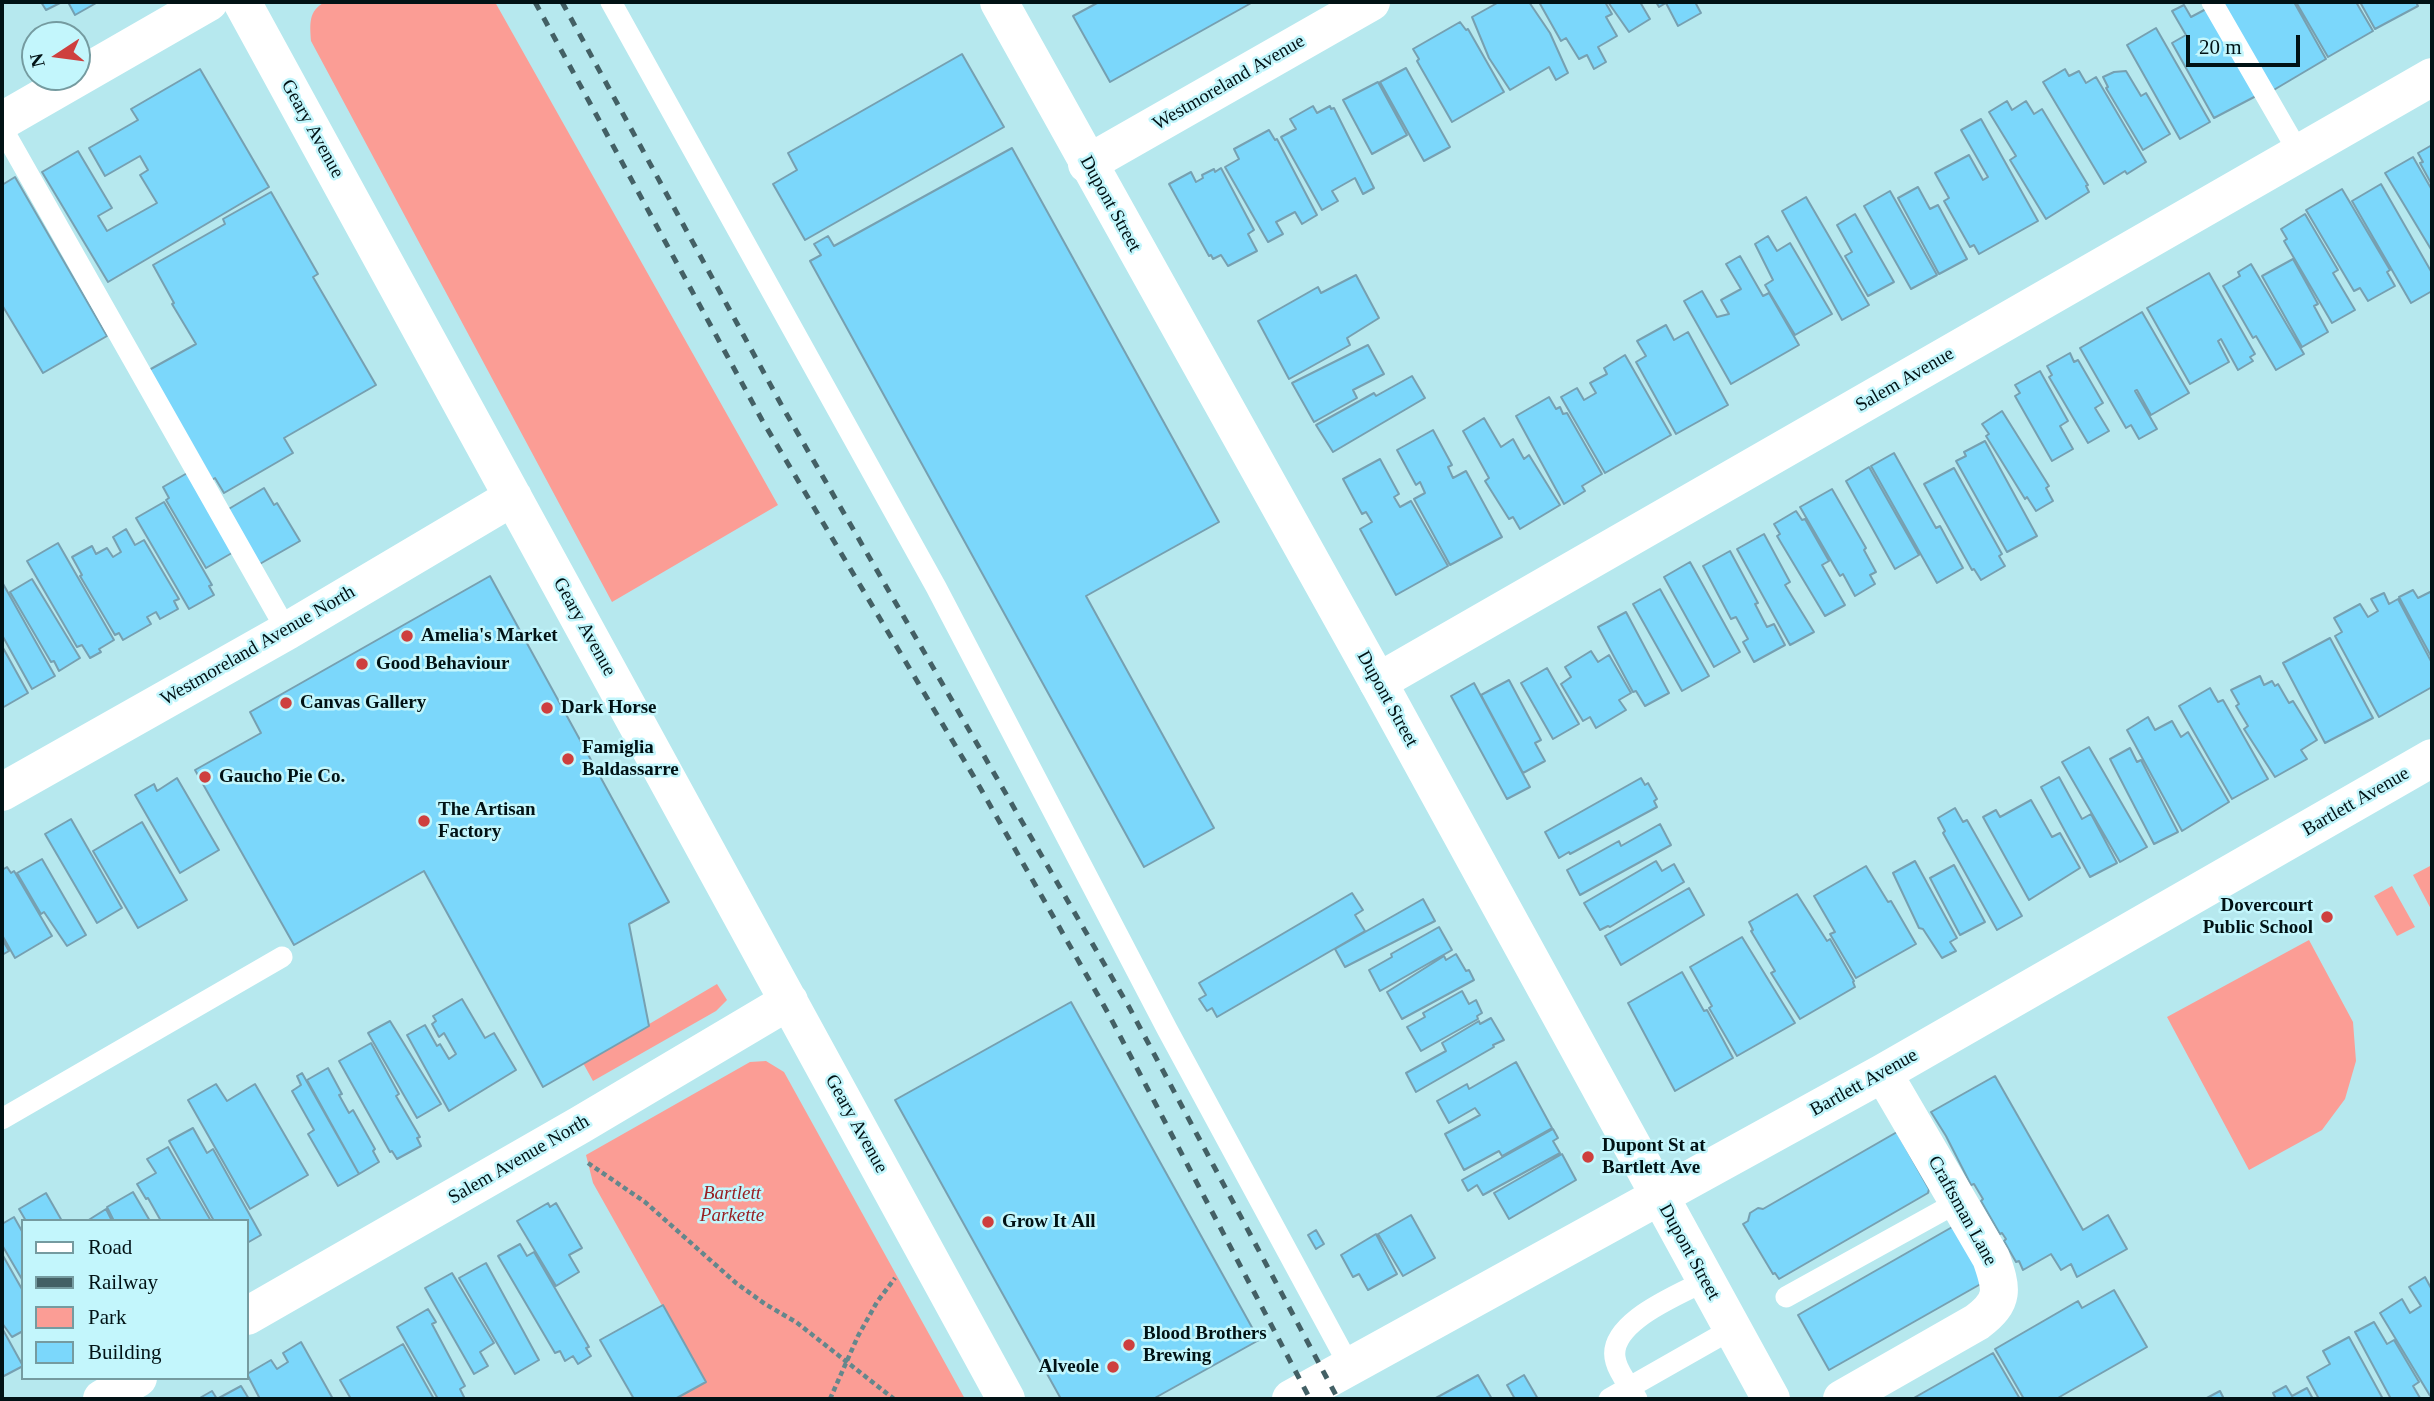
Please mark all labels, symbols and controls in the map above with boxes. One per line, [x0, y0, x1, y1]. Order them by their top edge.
north arrow [21, 21, 91, 91]
scale bar [2189, 21, 2303, 65]
street label: Westmoreland Avenue [1149, 30, 1309, 136]
text: 20 m [2199, 35, 2242, 59]
text: N [25, 51, 49, 69]
street label: Geary Avenue [276, 76, 348, 182]
street label: Dupont Street [1074, 152, 1146, 256]
street label: Salem Avenue [1852, 343, 1958, 417]
street label: Geary Avenue [548, 574, 620, 680]
street label: Westmoreland Avenue North [157, 581, 359, 711]
place label: Amelia's Market [421, 625, 558, 647]
marker: Amelia's Market [399, 628, 415, 644]
street label: Dupont Street [1351, 647, 1423, 751]
place label: Good Behaviour [376, 653, 510, 675]
marker: Good Behaviour [354, 656, 370, 672]
place label: Canvas Gallery [300, 692, 426, 714]
marker: Canvas Gallery [278, 695, 294, 711]
place label: Dark Horse [561, 697, 657, 719]
marker: Dark Horse [539, 700, 555, 716]
place label: Famiglia Baldassarre [582, 737, 679, 781]
marker: Famiglia Baldassarre [560, 751, 576, 767]
street label: Bartlett Avenue [2299, 762, 2413, 842]
place label: Gaucho Pie Co. [219, 766, 345, 788]
marker: Gaucho Pie Co. [197, 769, 213, 785]
place label: The Artisan Factory [438, 799, 536, 843]
marker: The Artisan Factory [416, 813, 432, 829]
place label: Dovercourt Public School [2203, 895, 2313, 939]
marker: Dovercourt Public School [2319, 909, 2335, 925]
street label: Bartlett Avenue [1806, 1044, 1922, 1122]
street label: Geary Avenue [820, 1071, 892, 1177]
street label: Salem Avenue North [444, 1110, 594, 1210]
place label: Dupont St at Bartlett Ave [1602, 1135, 1705, 1179]
marker: Dupont St at Bartlett Ave [1580, 1149, 1596, 1165]
street label: Craftsman Lane [1922, 1152, 2002, 1270]
park label: Bartlett Parkette [700, 1183, 764, 1227]
street label: Dupont Street [1653, 1200, 1725, 1304]
place label: Grow It All [1002, 1211, 1096, 1233]
marker: Grow It All [980, 1214, 996, 1230]
legend [21, 1219, 248, 1380]
text: Road [88, 1235, 132, 1259]
text: Railway [88, 1270, 158, 1294]
text: Park [88, 1305, 127, 1329]
place label: Blood Brothers Brewing [1143, 1323, 1267, 1367]
marker: Blood Brothers Brewing [1121, 1337, 1137, 1353]
text: Building [88, 1340, 162, 1364]
place label: Alveole [1039, 1356, 1099, 1378]
marker: Alveole [1105, 1359, 1121, 1375]

